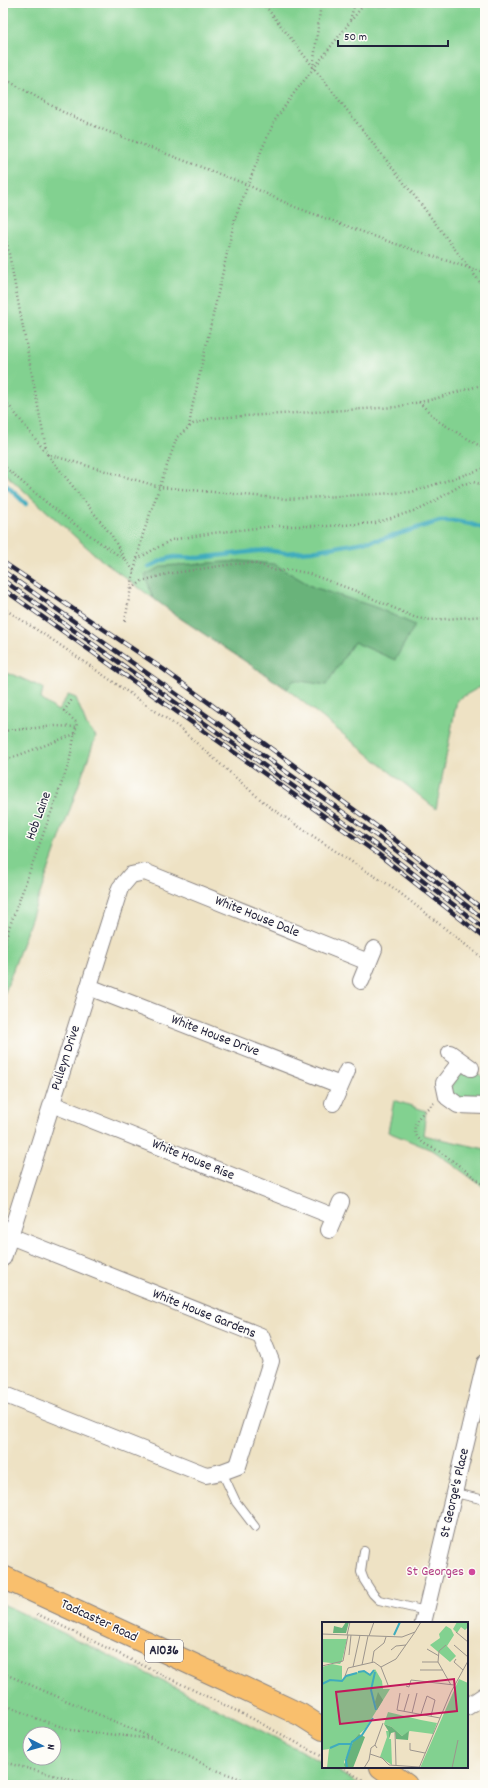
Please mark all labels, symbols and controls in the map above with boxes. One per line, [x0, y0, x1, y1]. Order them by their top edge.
scale bar [338, 22, 448, 48]
text: 50 m [344, 29, 367, 46]
street label: Hob Laine [21, 789, 57, 843]
street label: White House Dale [212, 891, 302, 943]
street label: White House Drive [168, 1010, 262, 1062]
street label: Pulleyn Drive [46, 1023, 86, 1093]
street label: White House Rise [149, 1134, 237, 1186]
street label: White House Gardens [149, 1284, 259, 1344]
street label: St George's Place [435, 1446, 475, 1540]
place label: St Georges [407, 1562, 464, 1582]
marker: St Georges [467, 1567, 477, 1577]
street label: Tadcaster Road [57, 1594, 141, 1648]
inset map [322, 1622, 468, 1768]
road number: A1036 [145, 1640, 183, 1662]
north arrow [22, 1726, 62, 1766]
text: N [42, 1743, 58, 1751]

